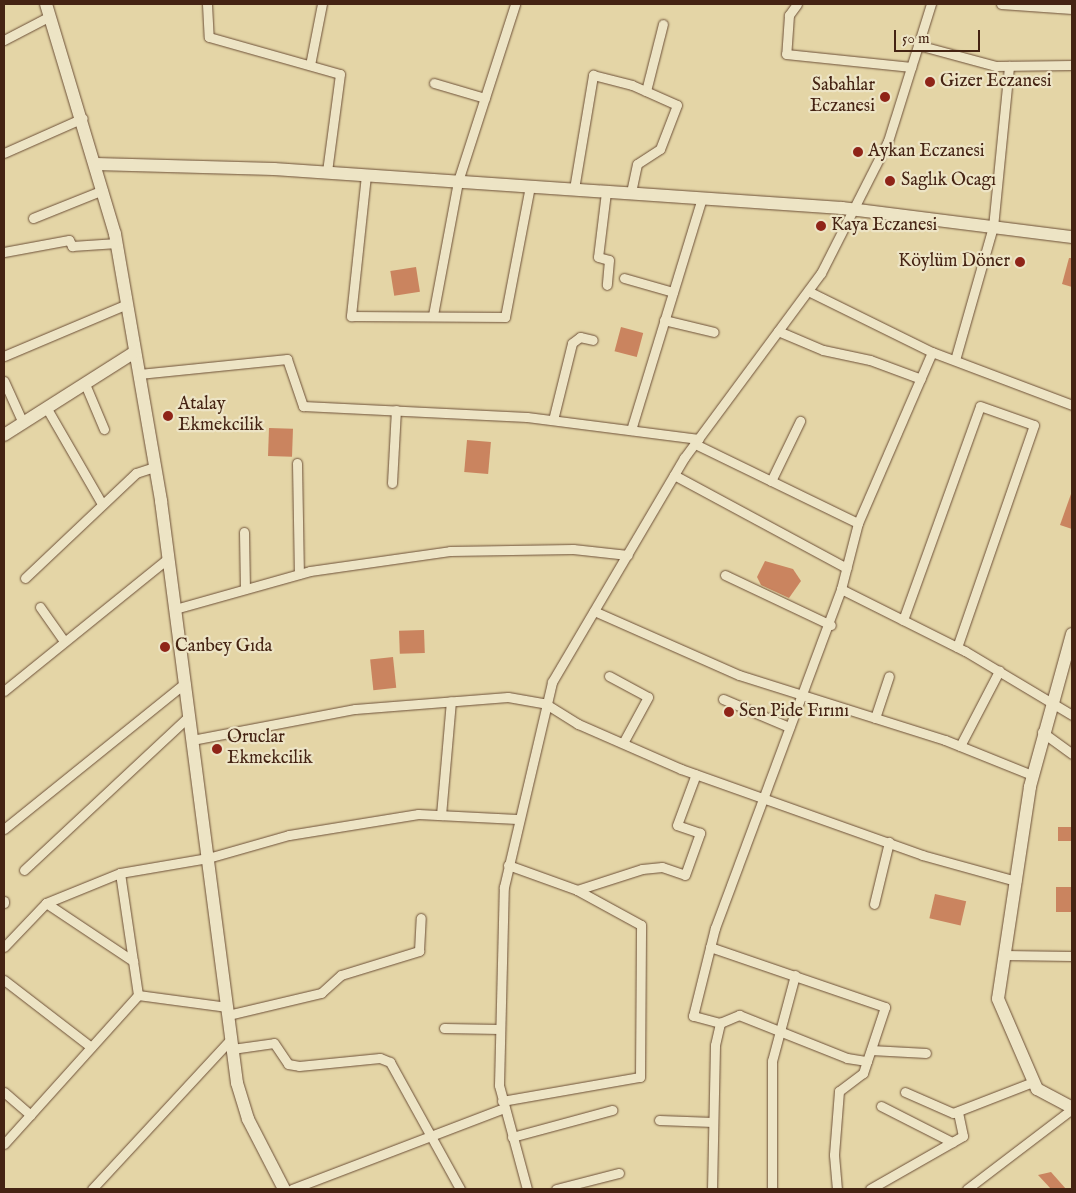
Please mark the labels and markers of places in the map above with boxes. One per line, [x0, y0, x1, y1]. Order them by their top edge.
place label: Gizer Eczanesi [940, 71, 1052, 93]
place label: Sabahlar Eczanesi [810, 76, 875, 118]
marker: Gizer Eczanesi [924, 76, 936, 88]
marker: Sabahlar Eczanesi [879, 91, 891, 103]
place label: Aykan Eczanesi [868, 141, 985, 163]
marker: Aykan Eczanesi [852, 146, 864, 158]
place label: Saglık Ocagı [901, 170, 996, 192]
marker: Saglık Ocagı [883, 174, 897, 188]
place label: Kaya Eczanesi [831, 215, 937, 237]
marker: Kaya Eczanesi [815, 220, 827, 232]
place label: Köylüm Döner [898, 251, 1010, 273]
marker: Köylüm Döner [1014, 256, 1026, 268]
place label: Atalay Ekmekcilik [178, 395, 264, 438]
marker: Atalay Ekmekcilik [162, 410, 174, 422]
place label: Canbey Gıda [175, 636, 272, 658]
marker: Canbey Gıda [159, 641, 171, 653]
place label: Sen Pide Fırını [739, 701, 849, 723]
marker: Sen Pide Fırını [723, 706, 735, 718]
place label: Oruclar Ekmekcilik [227, 728, 313, 771]
marker: Oruclar Ekmekcilik [211, 743, 223, 755]

